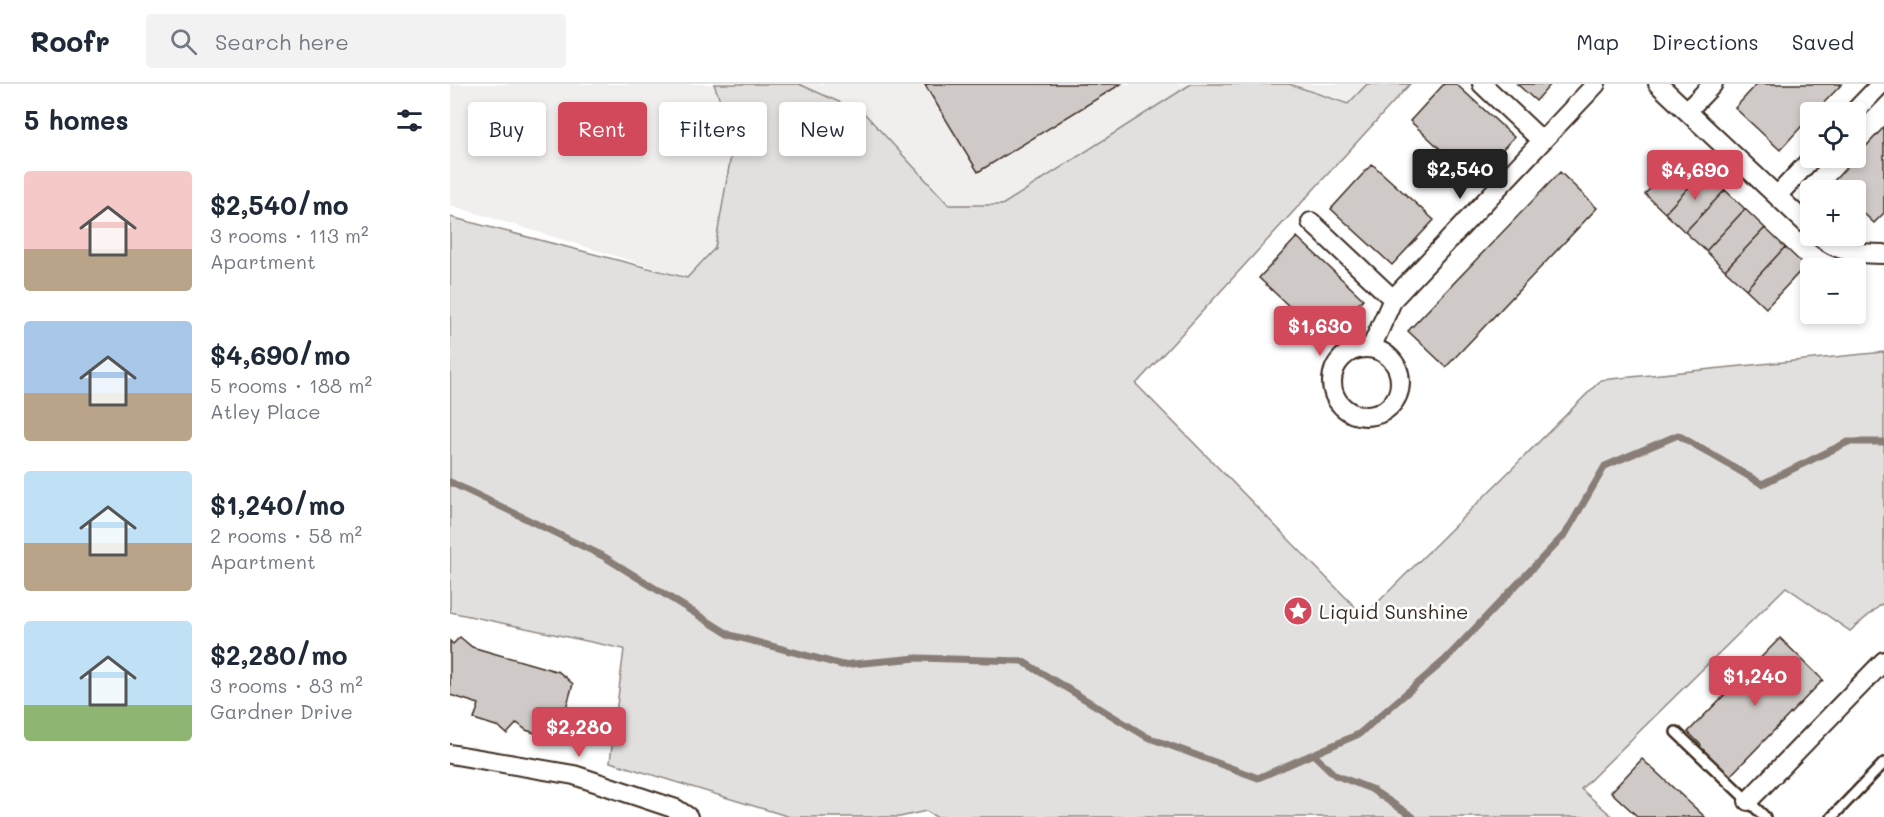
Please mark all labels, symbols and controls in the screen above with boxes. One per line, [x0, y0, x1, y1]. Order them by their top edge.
search box [146, 14, 566, 68]
text: Roofr [30, 23, 110, 59]
icon: search [167, 25, 200, 58]
text: Search here [215, 27, 349, 56]
text: Map [1576, 28, 1619, 55]
text: Directions [1652, 28, 1759, 55]
text: Saved [1792, 28, 1854, 55]
chip: Buy [468, 102, 546, 156]
chip: Rent [558, 102, 647, 156]
chip: Filters [659, 102, 767, 156]
chip: New [779, 102, 866, 156]
map controls [1800, 102, 1866, 324]
button: locate [1800, 102, 1866, 168]
text: 5 homes [24, 103, 129, 137]
icon: filters [393, 104, 426, 137]
pin: $2,540 [1411, 149, 1509, 200]
pin: $4,690 [1646, 150, 1744, 201]
text: $2,540 [1427, 155, 1493, 181]
text: $4,690 [1661, 156, 1729, 182]
button: + [1800, 180, 1866, 246]
text: $2,540/mo [210, 188, 349, 222]
icon: home [72, 195, 144, 267]
text: 3 rooms · 113 m² [210, 222, 369, 248]
text: Apartment [210, 248, 316, 274]
button: − [1800, 258, 1866, 324]
pin: $1,630 [1271, 306, 1369, 357]
text: $1,630 [1288, 312, 1352, 338]
text: $4,690/mo [210, 338, 350, 372]
icon: home [72, 345, 144, 417]
text: 5 rooms · 188 m² [210, 372, 372, 398]
text: Atley Place [210, 398, 321, 424]
text: $1,240/mo [210, 488, 345, 522]
icon: home [72, 495, 144, 567]
text: 2 rooms · 58 m² [210, 522, 362, 548]
text: Apartment [210, 548, 316, 574]
place icon: Liquid Sunshine [1282, 595, 1314, 627]
place label: Liquid Sunshine [1319, 598, 1468, 624]
text: $2,280/mo [210, 638, 348, 672]
icon: home [72, 645, 144, 717]
pin: $1,240 [1706, 656, 1804, 707]
text: $1,240 [1723, 662, 1787, 688]
text: 3 rooms · 83 m² [210, 672, 363, 698]
text: Gardner Drive [210, 698, 353, 724]
pin: $2,280 [530, 707, 628, 758]
text: $2,280 [546, 713, 612, 739]

